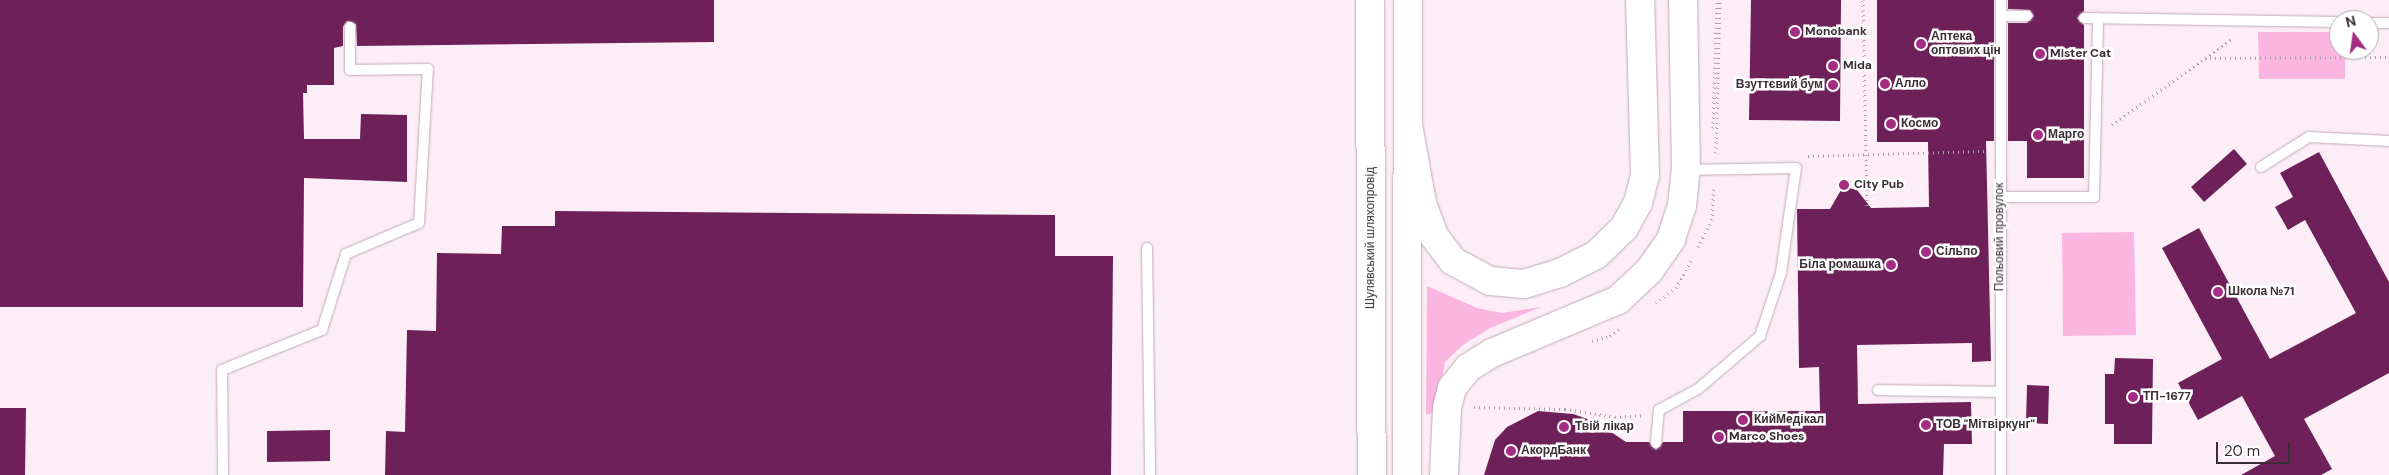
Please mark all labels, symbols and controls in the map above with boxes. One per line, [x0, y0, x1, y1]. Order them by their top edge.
north arrow [2329, 10, 2379, 60]
text: N [2343, 11, 2358, 31]
place label: Monobank [1805, 25, 1867, 39]
marker: Monobank [1789, 26, 1801, 38]
place label: Аптека оптових цін [1931, 30, 2001, 58]
marker: Аптека оптових цін [1915, 38, 1927, 50]
place label: Mister Cat [2050, 47, 2111, 61]
marker: Mister Cat [2034, 48, 2046, 60]
place label: Mida [1843, 59, 1872, 73]
marker: Mida [1827, 60, 1839, 72]
place label: Алло [1895, 77, 1926, 91]
place label: Взуттєвий бум [1736, 78, 1823, 92]
marker: Алло [1879, 78, 1891, 90]
marker: Взуттєвий бум [1827, 79, 1839, 91]
place label: Космо [1901, 117, 1938, 131]
marker: Космо [1885, 118, 1897, 130]
place label: Марго [2048, 128, 2084, 142]
marker: Марго [2032, 129, 2044, 141]
street label: Шулявський шляхопровід [1364, 167, 1378, 309]
place label: City Pub [1854, 178, 1904, 192]
marker: City Pub [1838, 179, 1850, 191]
street label: Польовий провулок [1993, 183, 2007, 291]
place label: Сільпо [1936, 245, 1978, 259]
marker: Сільпо [1920, 246, 1932, 258]
place label: Біла ромашка [1799, 258, 1881, 272]
marker: Біла ромашка [1885, 259, 1897, 271]
place label: Школа №71 [2228, 285, 2294, 299]
marker: Школа №71 [2212, 286, 2224, 298]
place label: ТП-1677 [2143, 390, 2191, 404]
marker: ТП-1677 [2127, 391, 2139, 403]
marker: КийМедікал [1736, 413, 1750, 427]
place label: КийМедікал [1754, 413, 1824, 427]
place label: ТОВ "Мітвіркунг" [1936, 418, 2035, 432]
marker: ТОВ "Мітвіркунг" [1920, 419, 1932, 431]
marker: Твій лікар [1557, 420, 1571, 434]
place label: Твій лікар [1575, 420, 1634, 434]
place label: Marco Shoes [1729, 430, 1804, 444]
marker: Marco Shoes [1713, 431, 1725, 443]
scale bar [2219, 432, 2293, 464]
text: 20 m [2224, 441, 2260, 461]
place label: АкордБанк [1521, 444, 1586, 458]
marker: АкордБанк [1505, 445, 1517, 457]

